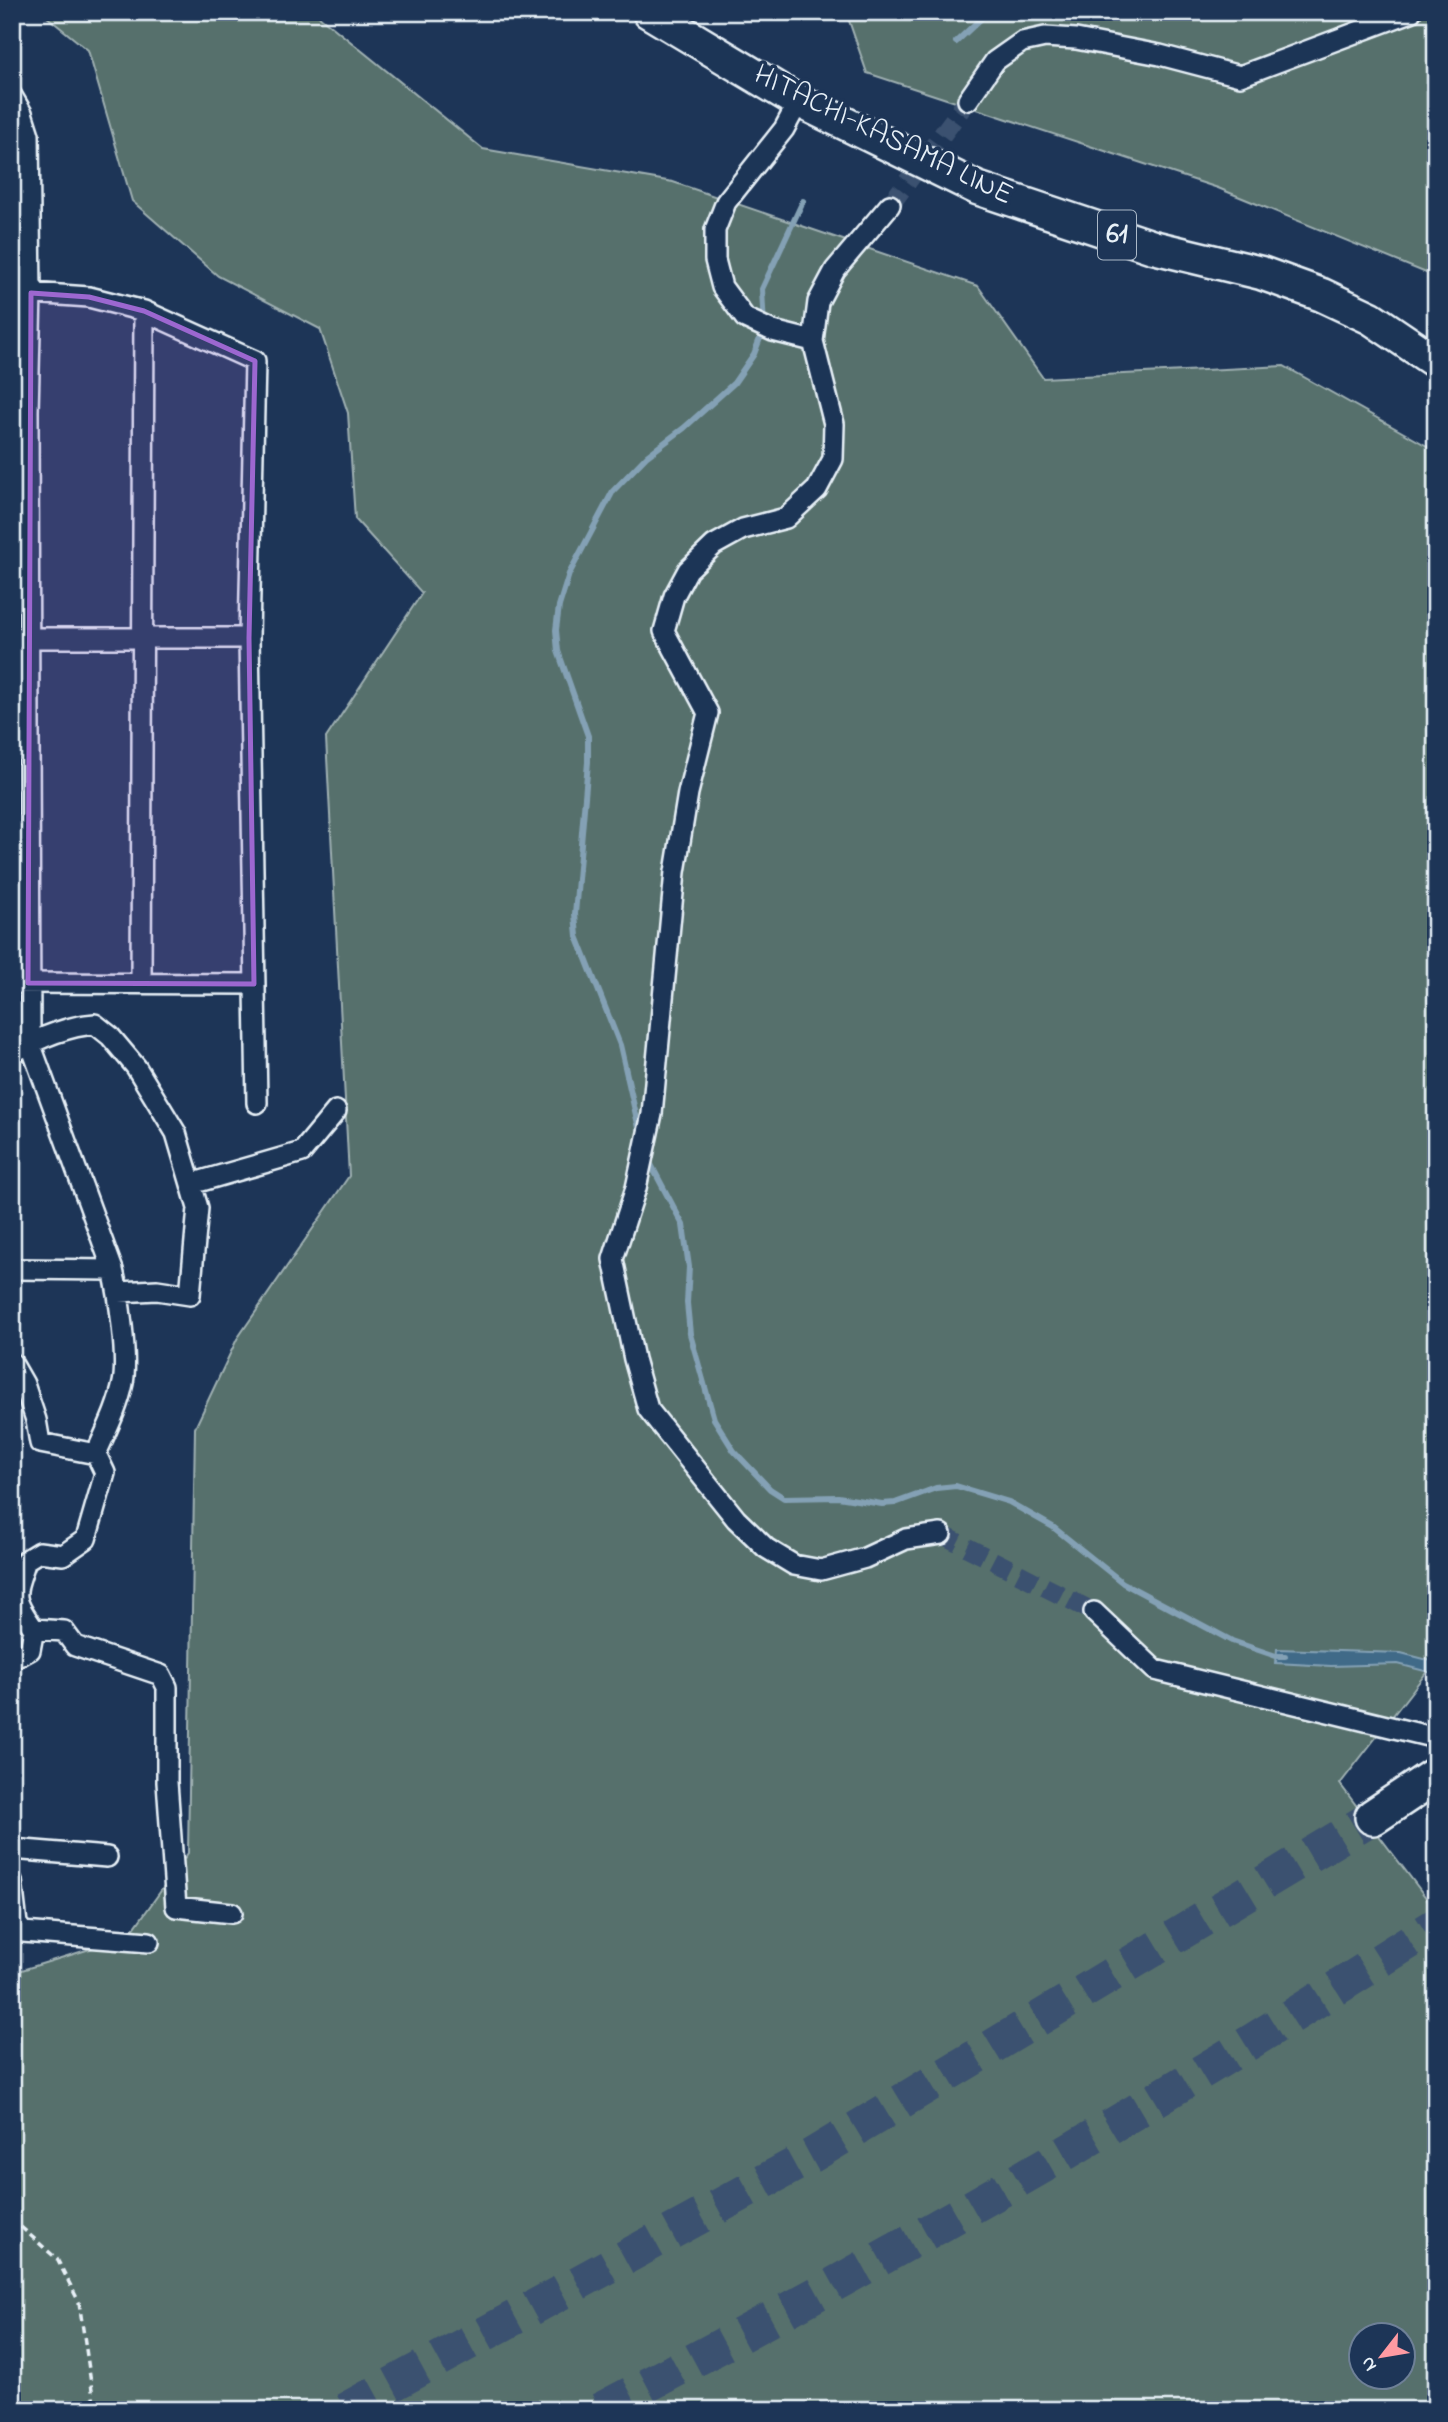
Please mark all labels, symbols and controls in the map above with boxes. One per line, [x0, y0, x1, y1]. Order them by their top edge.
street label: HITACHI-KASAMA LINE [746, 54, 1020, 218]
road number: 61 [1098, 210, 1136, 260]
north arrow [1346, 2320, 1416, 2390]
text: N [1355, 2351, 1384, 2376]

